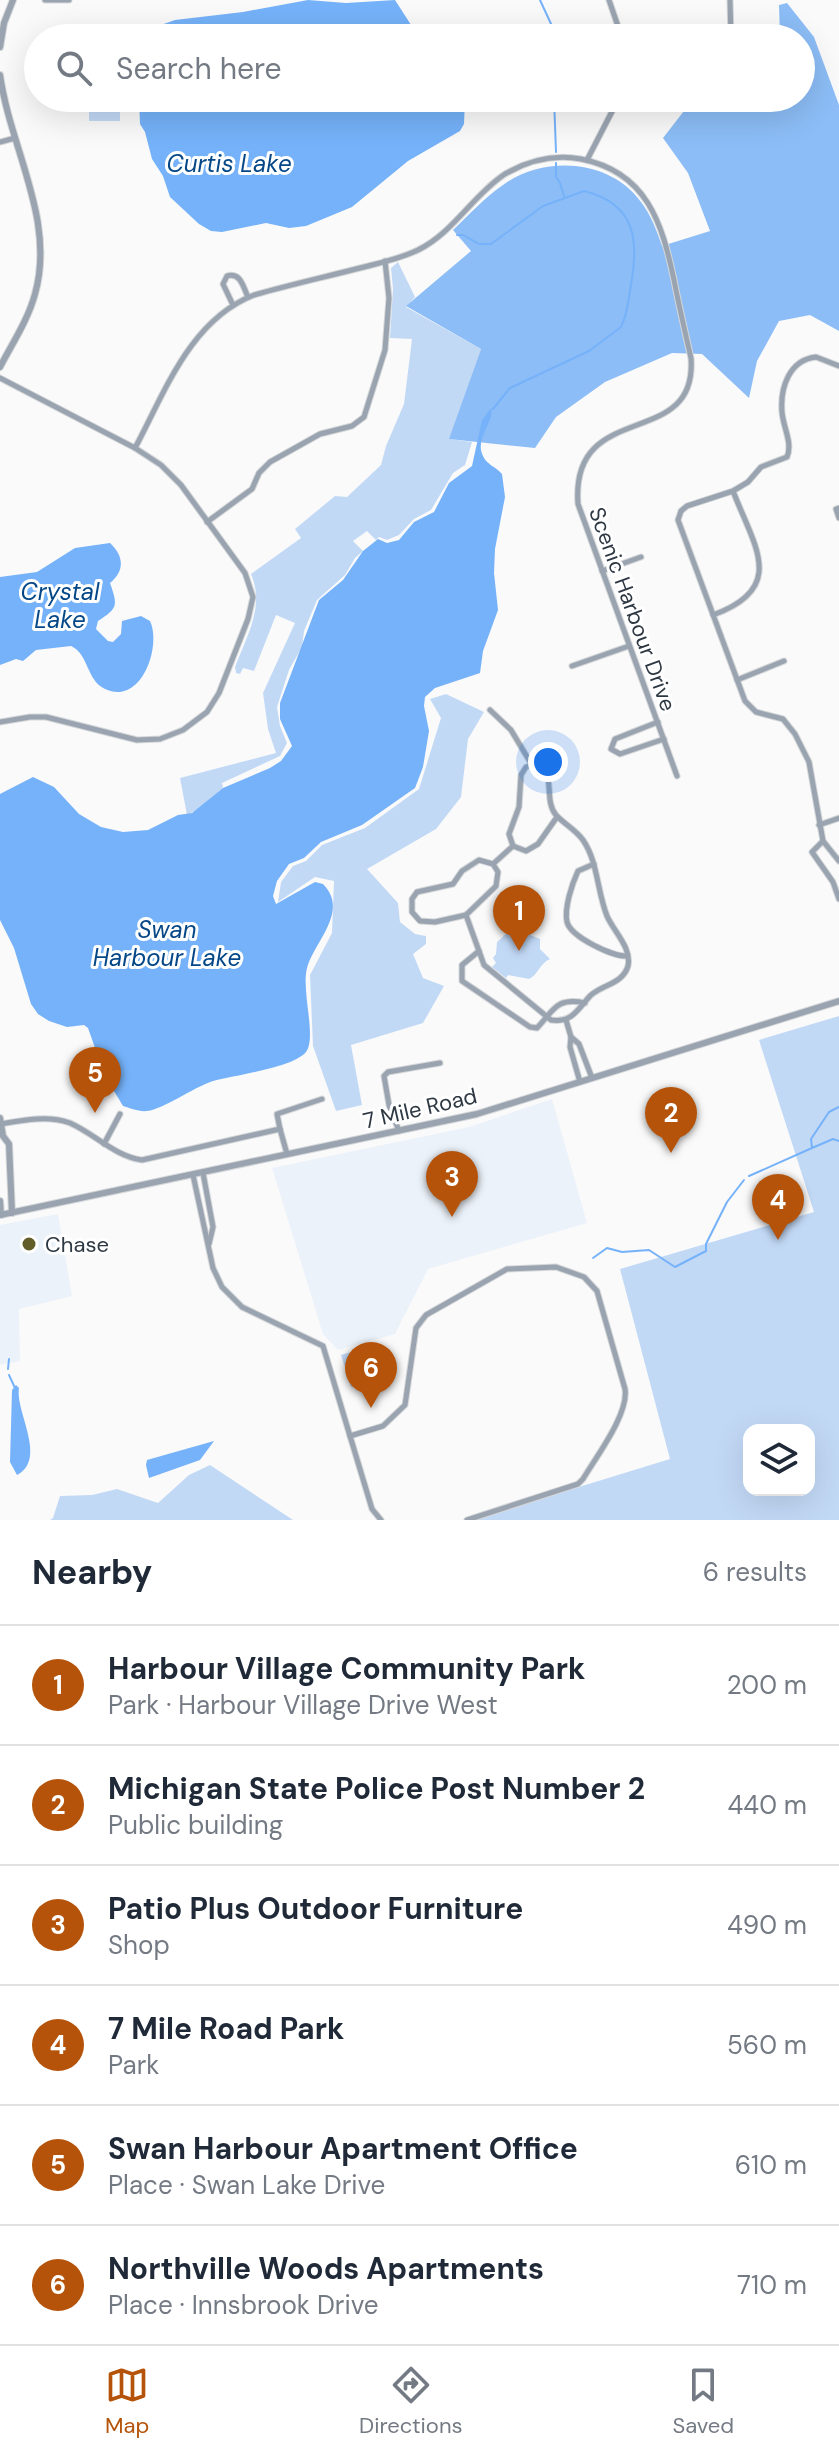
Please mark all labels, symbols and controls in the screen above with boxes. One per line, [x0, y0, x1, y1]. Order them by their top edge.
search box [24, 24, 815, 112]
icon: search [52, 46, 96, 90]
text: Search here [116, 49, 282, 88]
water label: Curtis Lake [166, 148, 292, 179]
street label: Scenic Harbour Drive [582, 503, 683, 715]
water label: Crystal Lake [21, 576, 100, 635]
your location [528, 742, 568, 782]
pin: 1 [493, 885, 545, 951]
water label: Swan Harbour Lake [93, 914, 241, 973]
pin: 5 [69, 1047, 121, 1113]
street label: 7 Mile Road [360, 1081, 480, 1136]
pin: 2 [645, 1087, 697, 1153]
pin: 3 [426, 1151, 478, 1217]
pin: 4 [752, 1174, 804, 1240]
place label: Chase [45, 1230, 109, 1259]
marker: Chase [20, 1235, 38, 1253]
pin: 6 [345, 1342, 397, 1408]
map controls [743, 1424, 815, 1496]
button: layers [743, 1424, 815, 1496]
text: Nearby [32, 1550, 152, 1595]
text: 6 results [703, 1555, 807, 1589]
text: Harbour Village Community Park [108, 1649, 585, 1688]
text: 1 [53, 1668, 63, 1702]
text: 200 m [727, 1668, 807, 1702]
text: Park · Harbour Village Drive West [108, 1688, 498, 1722]
text: Michigan State Police Post Number 2 [108, 1769, 645, 1808]
text: 2 [50, 1788, 66, 1822]
text: 440 m [728, 1788, 807, 1822]
text: Public building [108, 1808, 283, 1842]
text: Patio Plus Outdoor Furniture [108, 1889, 523, 1928]
text: 3 [50, 1908, 66, 1942]
text: 490 m [727, 1908, 807, 1942]
text: Shop [108, 1928, 170, 1962]
text: 7 Mile Road Park [108, 2009, 344, 2048]
text: 4 [50, 2028, 66, 2062]
text: 560 m [727, 2028, 807, 2062]
text: Park [108, 2048, 159, 2082]
text: Swan Harbour Apartment Office [108, 2129, 578, 2168]
text: 5 [50, 2148, 66, 2182]
text: 610 m [735, 2148, 807, 2182]
text: Place · Swan Lake Drive [108, 2168, 385, 2202]
text: Northville Woods Apartments [108, 2249, 544, 2288]
text: 6 [50, 2268, 66, 2302]
text: 710 m [737, 2268, 807, 2302]
text: Place · Innsbrook Drive [108, 2288, 378, 2322]
tab: Map [105, 2363, 149, 2440]
tab: Directions [359, 2363, 463, 2440]
tab: Saved [672, 2363, 734, 2440]

